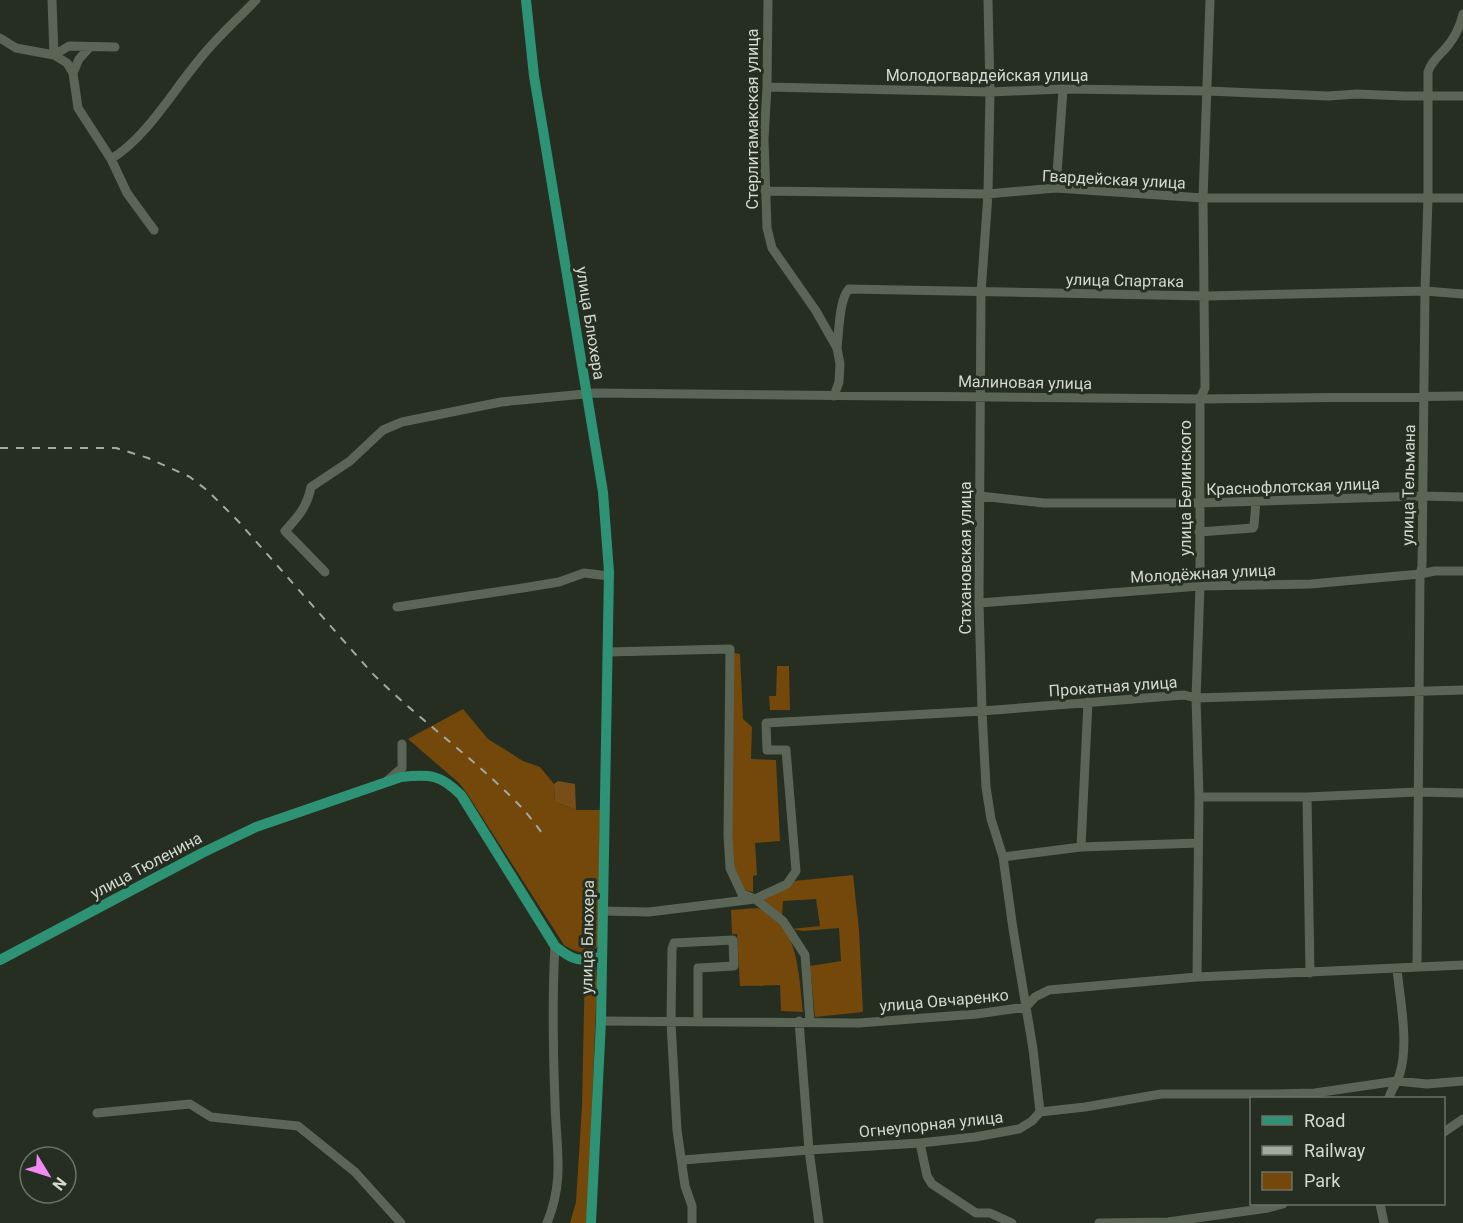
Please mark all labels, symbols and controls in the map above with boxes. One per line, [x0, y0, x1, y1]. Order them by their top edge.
street label: Стерлитамакская улица [743, 28, 762, 210]
street label: Молодогвардейская улица [886, 66, 1088, 85]
street label: Гвардейская улица [1042, 166, 1186, 193]
street label: улица Блюхера [572, 265, 609, 381]
street label: улица Спартака [1066, 270, 1184, 291]
street label: Малиновая улица [958, 372, 1092, 393]
street label: улица Белинского [1176, 420, 1195, 556]
street label: улица Тельмана [1398, 424, 1419, 546]
street label: Краснофлотская улица [1206, 474, 1380, 499]
street label: Стахановская улица [956, 481, 975, 635]
street label: Молодёжная улица [1130, 560, 1276, 587]
street label: Прокатная улица [1048, 673, 1178, 700]
street label: улица Тюленина [87, 828, 205, 903]
street label: улица Блюхера [577, 880, 598, 994]
street label: улица Овчаренко [879, 985, 1010, 1016]
legend [1250, 1097, 1445, 1205]
street label: Огнеупорная улица [858, 1107, 1004, 1142]
text: Road [1304, 1110, 1345, 1131]
text: Railway [1304, 1140, 1366, 1161]
north arrow [18, 1145, 78, 1205]
text: Park [1304, 1170, 1341, 1191]
text: N [48, 1174, 70, 1194]

